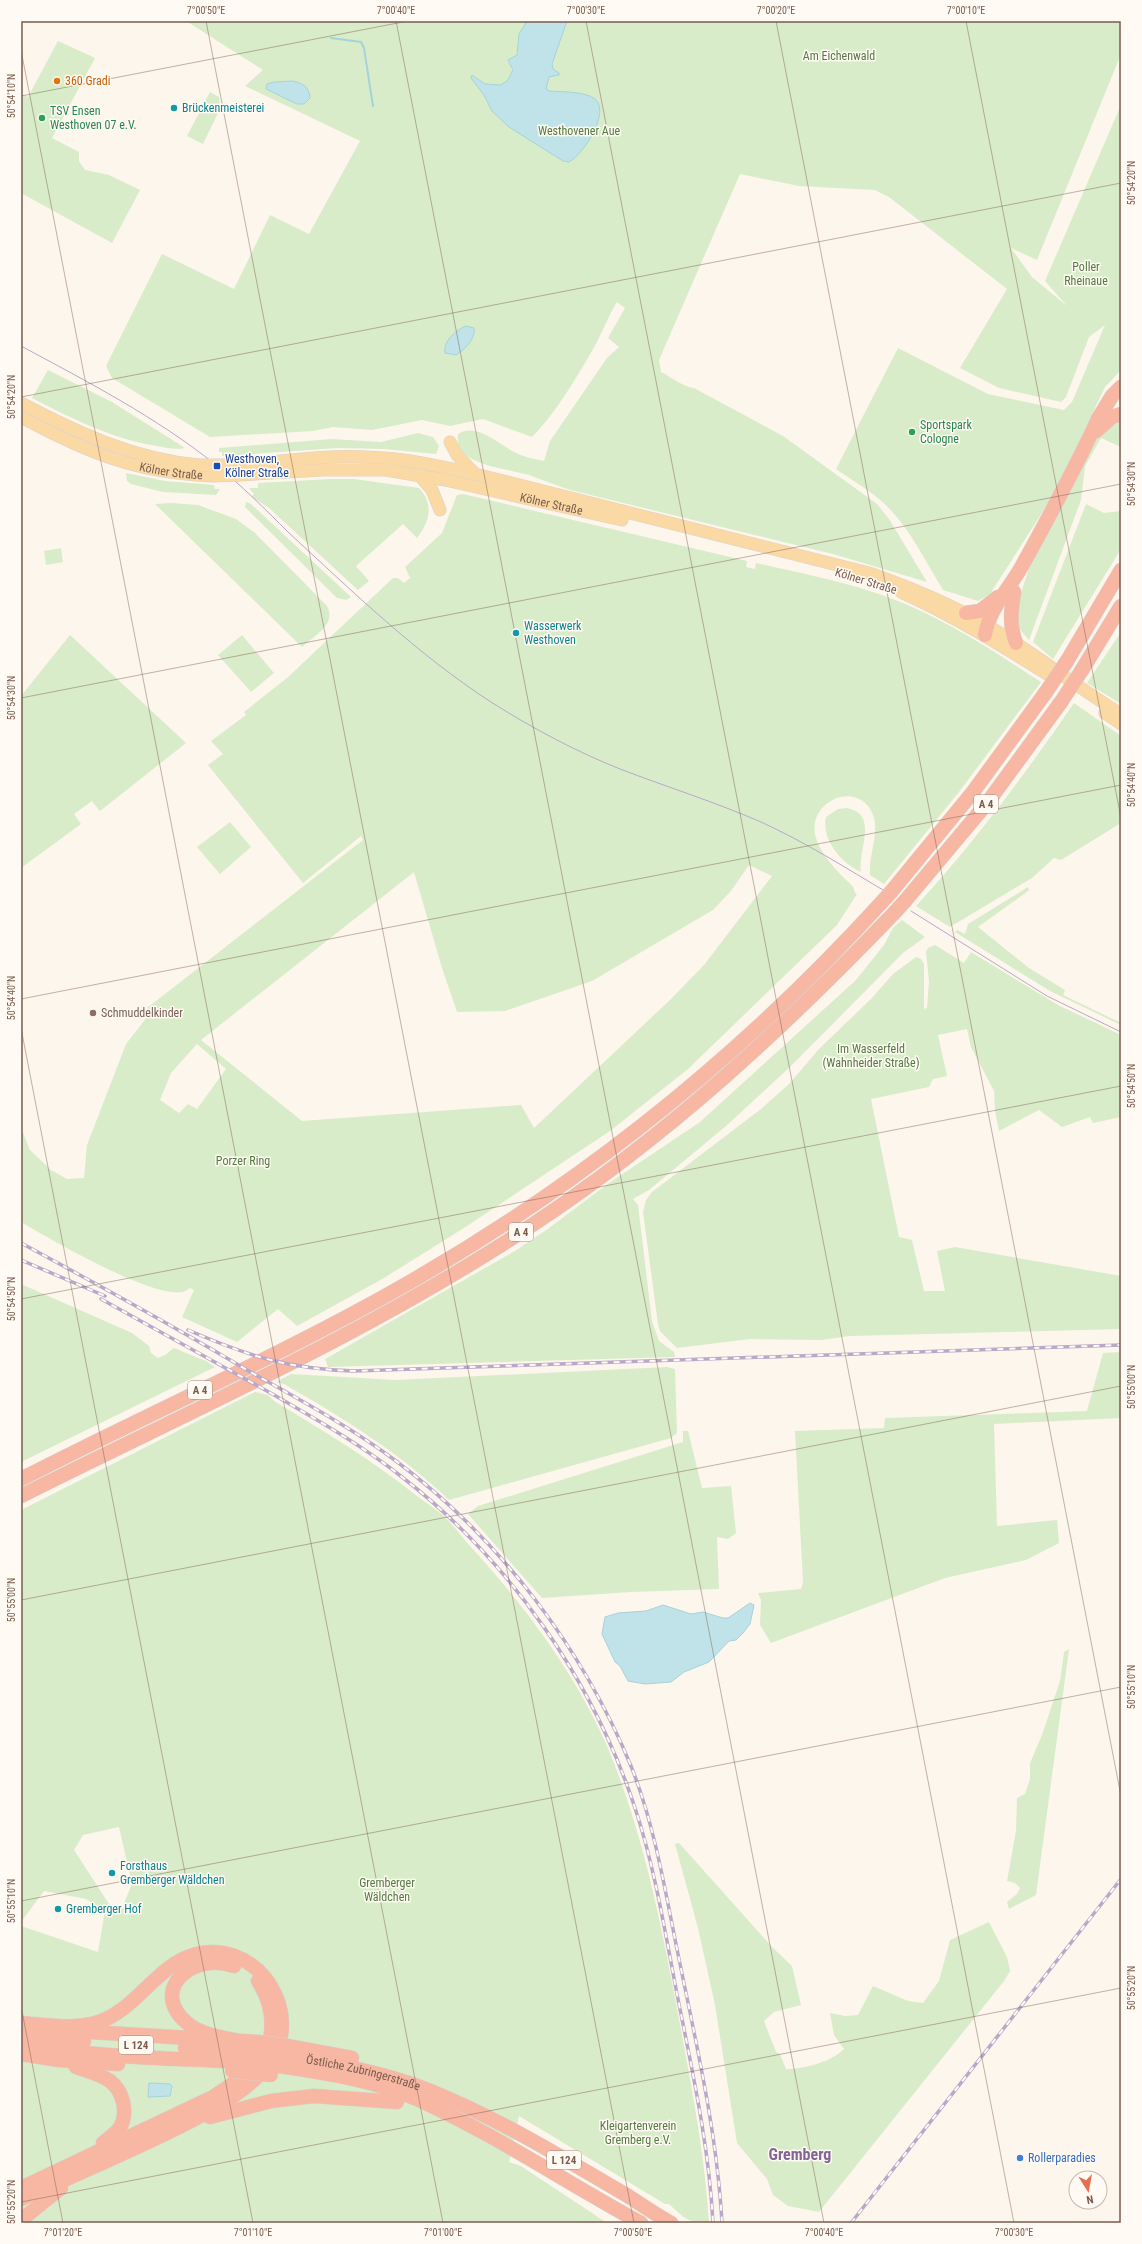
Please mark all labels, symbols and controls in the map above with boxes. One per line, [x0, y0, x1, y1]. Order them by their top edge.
text: 7°00'50"E [187, 5, 225, 16]
text: 7°00'40"E [377, 5, 415, 16]
text: 7°00'30"E [567, 5, 605, 16]
text: 7°00'20"E [757, 5, 795, 16]
text: 7°00'10"E [947, 5, 985, 16]
park label: Am Eichenwald [803, 49, 875, 63]
text: 50°54'10"N [6, 74, 17, 118]
place label: 360 Gradi [65, 74, 111, 88]
marker: 360 Gradi [52, 76, 62, 86]
place label: Brückenmeisterei [182, 101, 264, 115]
marker: Brückenmeisterei [169, 103, 179, 113]
place label: TSV Ensen Westhoven 07 e.V. [50, 104, 137, 132]
marker: TSV Ensen Westhoven 07 e.V. [37, 113, 47, 123]
park label: Westhovener Aue [538, 124, 620, 138]
text: 50°54'20"N [1126, 161, 1137, 205]
park label: Poller Rheinaue [1064, 260, 1108, 288]
text: 50°54'20"N [6, 375, 17, 419]
place label: Sportspark Cologne [920, 418, 972, 446]
marker: Sportspark Cologne [907, 427, 917, 437]
place label: Westhoven, Kölner Straße [225, 452, 289, 480]
street label: Kölner Straße [138, 460, 204, 483]
marker: Westhoven, Kölner Straße [212, 461, 222, 471]
text: 50°54'30"N [1126, 462, 1137, 506]
street label: Kölner Straße [519, 490, 584, 518]
street label: Kölner Straße [833, 565, 899, 597]
place label: Wasserwerk Westhoven [524, 619, 582, 647]
marker: Wasserwerk Westhoven [511, 628, 521, 638]
text: 50°54'30"N [6, 676, 17, 720]
text: 50°54'40"N [1126, 763, 1137, 807]
road number: A 4 [974, 795, 998, 813]
text: 50°54'40"N [6, 976, 17, 1020]
place label: Schmuddelkinder [101, 1006, 183, 1020]
marker: Schmuddelkinder [88, 1008, 98, 1018]
park label: Im Wasserfeld (Wahnheider Straße) [823, 1042, 920, 1070]
text: 50°54'50"N [1126, 1064, 1137, 1108]
park label: Porzer Ring [216, 1154, 270, 1168]
road number: A 4 [509, 1223, 533, 1241]
text: 50°54'50"N [6, 1277, 17, 1321]
text: 50°55'00"N [1126, 1365, 1137, 1409]
road number: A 4 [188, 1381, 212, 1399]
text: 50°55'00"N [6, 1578, 17, 1622]
text: 50°55'10"N [1126, 1665, 1137, 1709]
place label: Forsthaus Gremberger Wäldchen [120, 1859, 225, 1887]
marker: Forsthaus Gremberger Wäldchen [107, 1868, 117, 1878]
park label: Gremberger Wäldchen [359, 1876, 415, 1904]
text: 50°55'10"N [6, 1879, 17, 1923]
place label: Gremberger Hof [66, 1902, 142, 1916]
marker: Gremberger Hof [53, 1904, 63, 1914]
text: 50°55'20"N [1126, 1966, 1137, 2010]
road number: L 124 [119, 2036, 153, 2054]
street label: Östliche Zubringerstraße [305, 2051, 423, 2094]
park label: Kleigartenverein Gremberg e.V. [600, 2119, 677, 2147]
district label: Gremberg [769, 2145, 831, 2164]
road number: L 124 [547, 2151, 581, 2169]
place label: Rollerparadies [1028, 2151, 1096, 2165]
marker: Rollerparadies [1015, 2153, 1025, 2163]
north arrow [1068, 2170, 1108, 2210]
text: 50°55'20"N [6, 2180, 17, 2224]
text: N [1085, 2192, 1094, 2206]
text: 7°01'20"E [44, 2227, 82, 2238]
text: 7°01'10"E [234, 2227, 272, 2238]
text: 7°01'00"E [424, 2227, 462, 2238]
text: 7°00'50"E [614, 2227, 652, 2238]
text: 7°00'40"E [805, 2227, 843, 2238]
text: 7°00'30"E [995, 2227, 1033, 2238]

